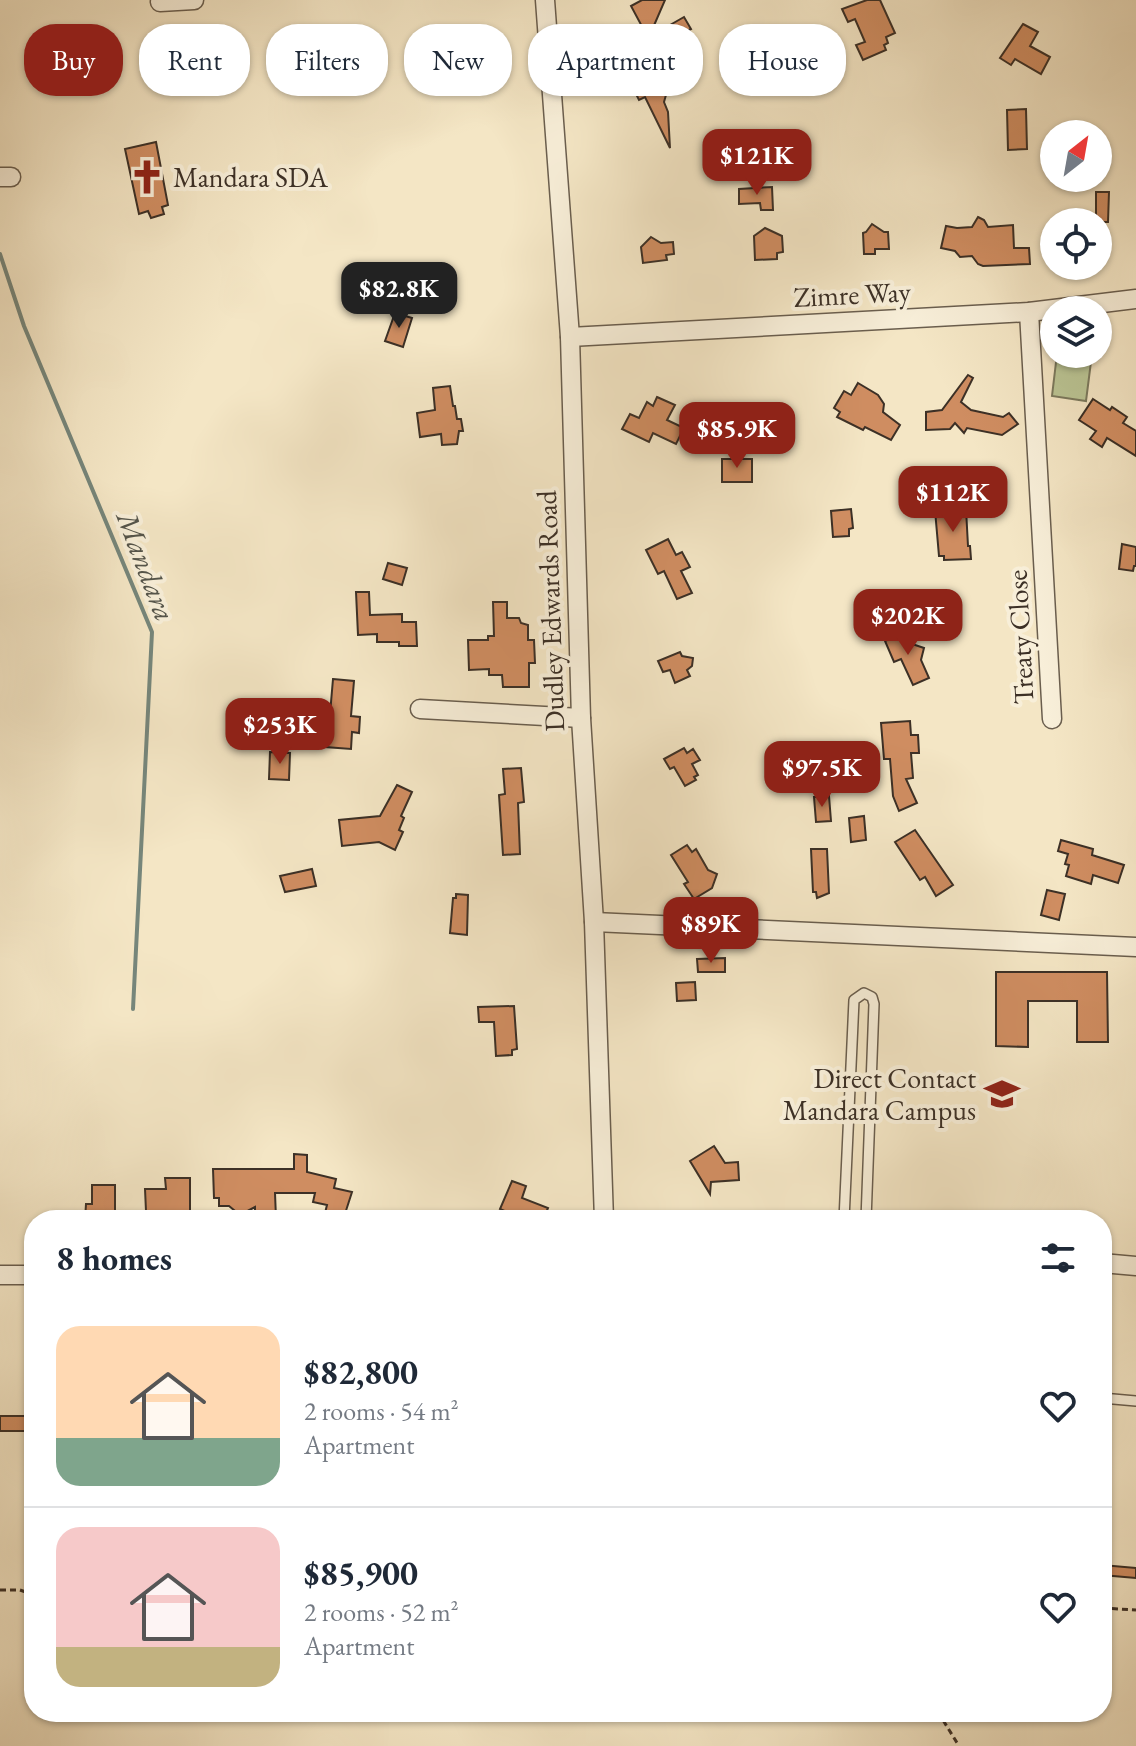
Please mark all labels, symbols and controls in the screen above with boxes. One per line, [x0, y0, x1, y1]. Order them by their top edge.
chip: Buy [24, 24, 123, 96]
chip: Rent [139, 24, 250, 96]
chip: Filters [266, 24, 388, 96]
chip: New [404, 24, 512, 96]
chip: Apartment [528, 24, 703, 96]
chip: House [719, 24, 846, 96]
north arrow [1040, 120, 1112, 192]
map controls [1040, 120, 1112, 368]
pin: $121K [701, 129, 813, 197]
text: $121K [720, 138, 794, 172]
church icon: Mandara SDA [128, 158, 166, 196]
place label: Mandara SDA [173, 159, 328, 195]
button: locate [1040, 208, 1112, 280]
pin: $82.8K [334, 262, 464, 330]
text: $82.8K [359, 271, 439, 305]
street label: Zimre Way [792, 273, 912, 315]
button: layers [1040, 296, 1112, 368]
pin: $85.9K [672, 402, 802, 470]
text: $85.9K [697, 411, 777, 445]
pin: $112K [897, 466, 1009, 534]
text: $112K [916, 475, 990, 509]
street label: Dudley Edwards Road [528, 489, 572, 732]
water label: Mandara [107, 504, 185, 626]
street label: Treaty Close [999, 569, 1041, 705]
pin: $202K [852, 589, 964, 657]
text: $202K [871, 598, 945, 632]
pin: $253K [224, 698, 336, 766]
text: $253K [243, 707, 317, 741]
pin: $97.5K [757, 741, 887, 809]
text: $97.5K [782, 750, 862, 784]
pin: $89K [664, 897, 758, 965]
text: $89K [681, 906, 741, 940]
place label: Direct Contact Mandara Campus [783, 1060, 976, 1128]
school or university icon: Direct Contact Mandara Campus [983, 1075, 1021, 1113]
text: 8 homes [56, 1236, 172, 1280]
icon: filters [1036, 1236, 1080, 1280]
text: $82,800 [304, 1350, 418, 1394]
icon: home [120, 1358, 216, 1454]
icon: heart [1036, 1384, 1080, 1428]
text: 2 rooms · 54 m² [304, 1394, 459, 1428]
text: Apartment [304, 1428, 414, 1462]
text: $85,900 [304, 1551, 418, 1595]
icon: home [120, 1559, 216, 1655]
icon: heart [1036, 1585, 1080, 1629]
text: 2 rooms · 52 m² [304, 1595, 459, 1629]
text: Apartment [304, 1629, 414, 1663]

